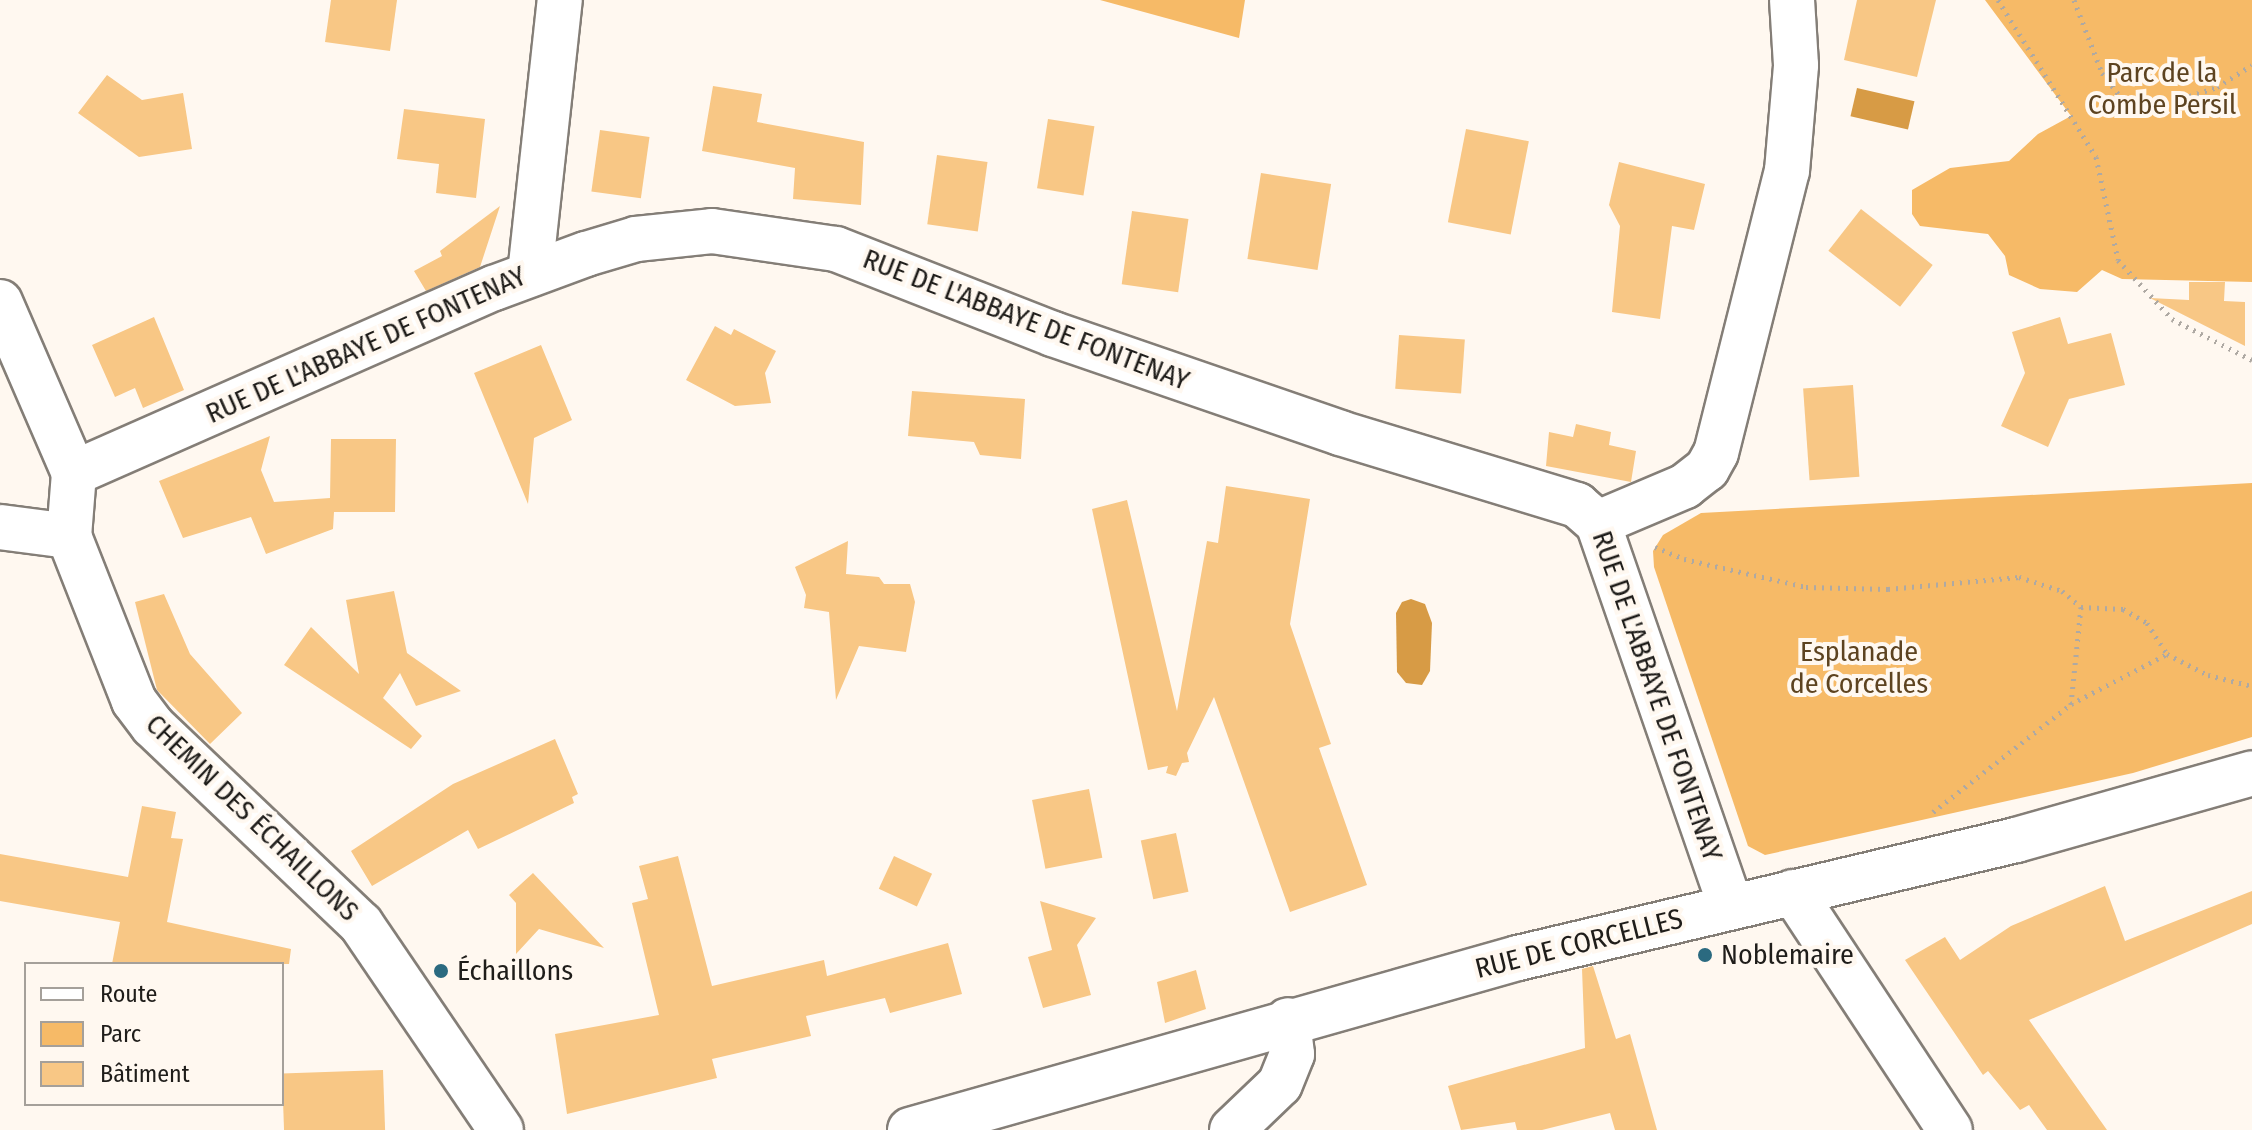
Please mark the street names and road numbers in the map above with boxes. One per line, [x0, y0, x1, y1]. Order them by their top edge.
street label: RUE DE L'ABBAYE DE FONTENAY [858, 242, 1194, 398]
street label: RUE DE L'ABBAYE DE FONTENAY [201, 259, 531, 431]
street label: RUE DE L'ABBAYE DE FONTENAY [1585, 527, 1729, 865]
street label: CHEMIN DES ÉCHAILLONS [139, 708, 365, 928]
street label: RUE DE CORCELLES [1472, 902, 1686, 986]

